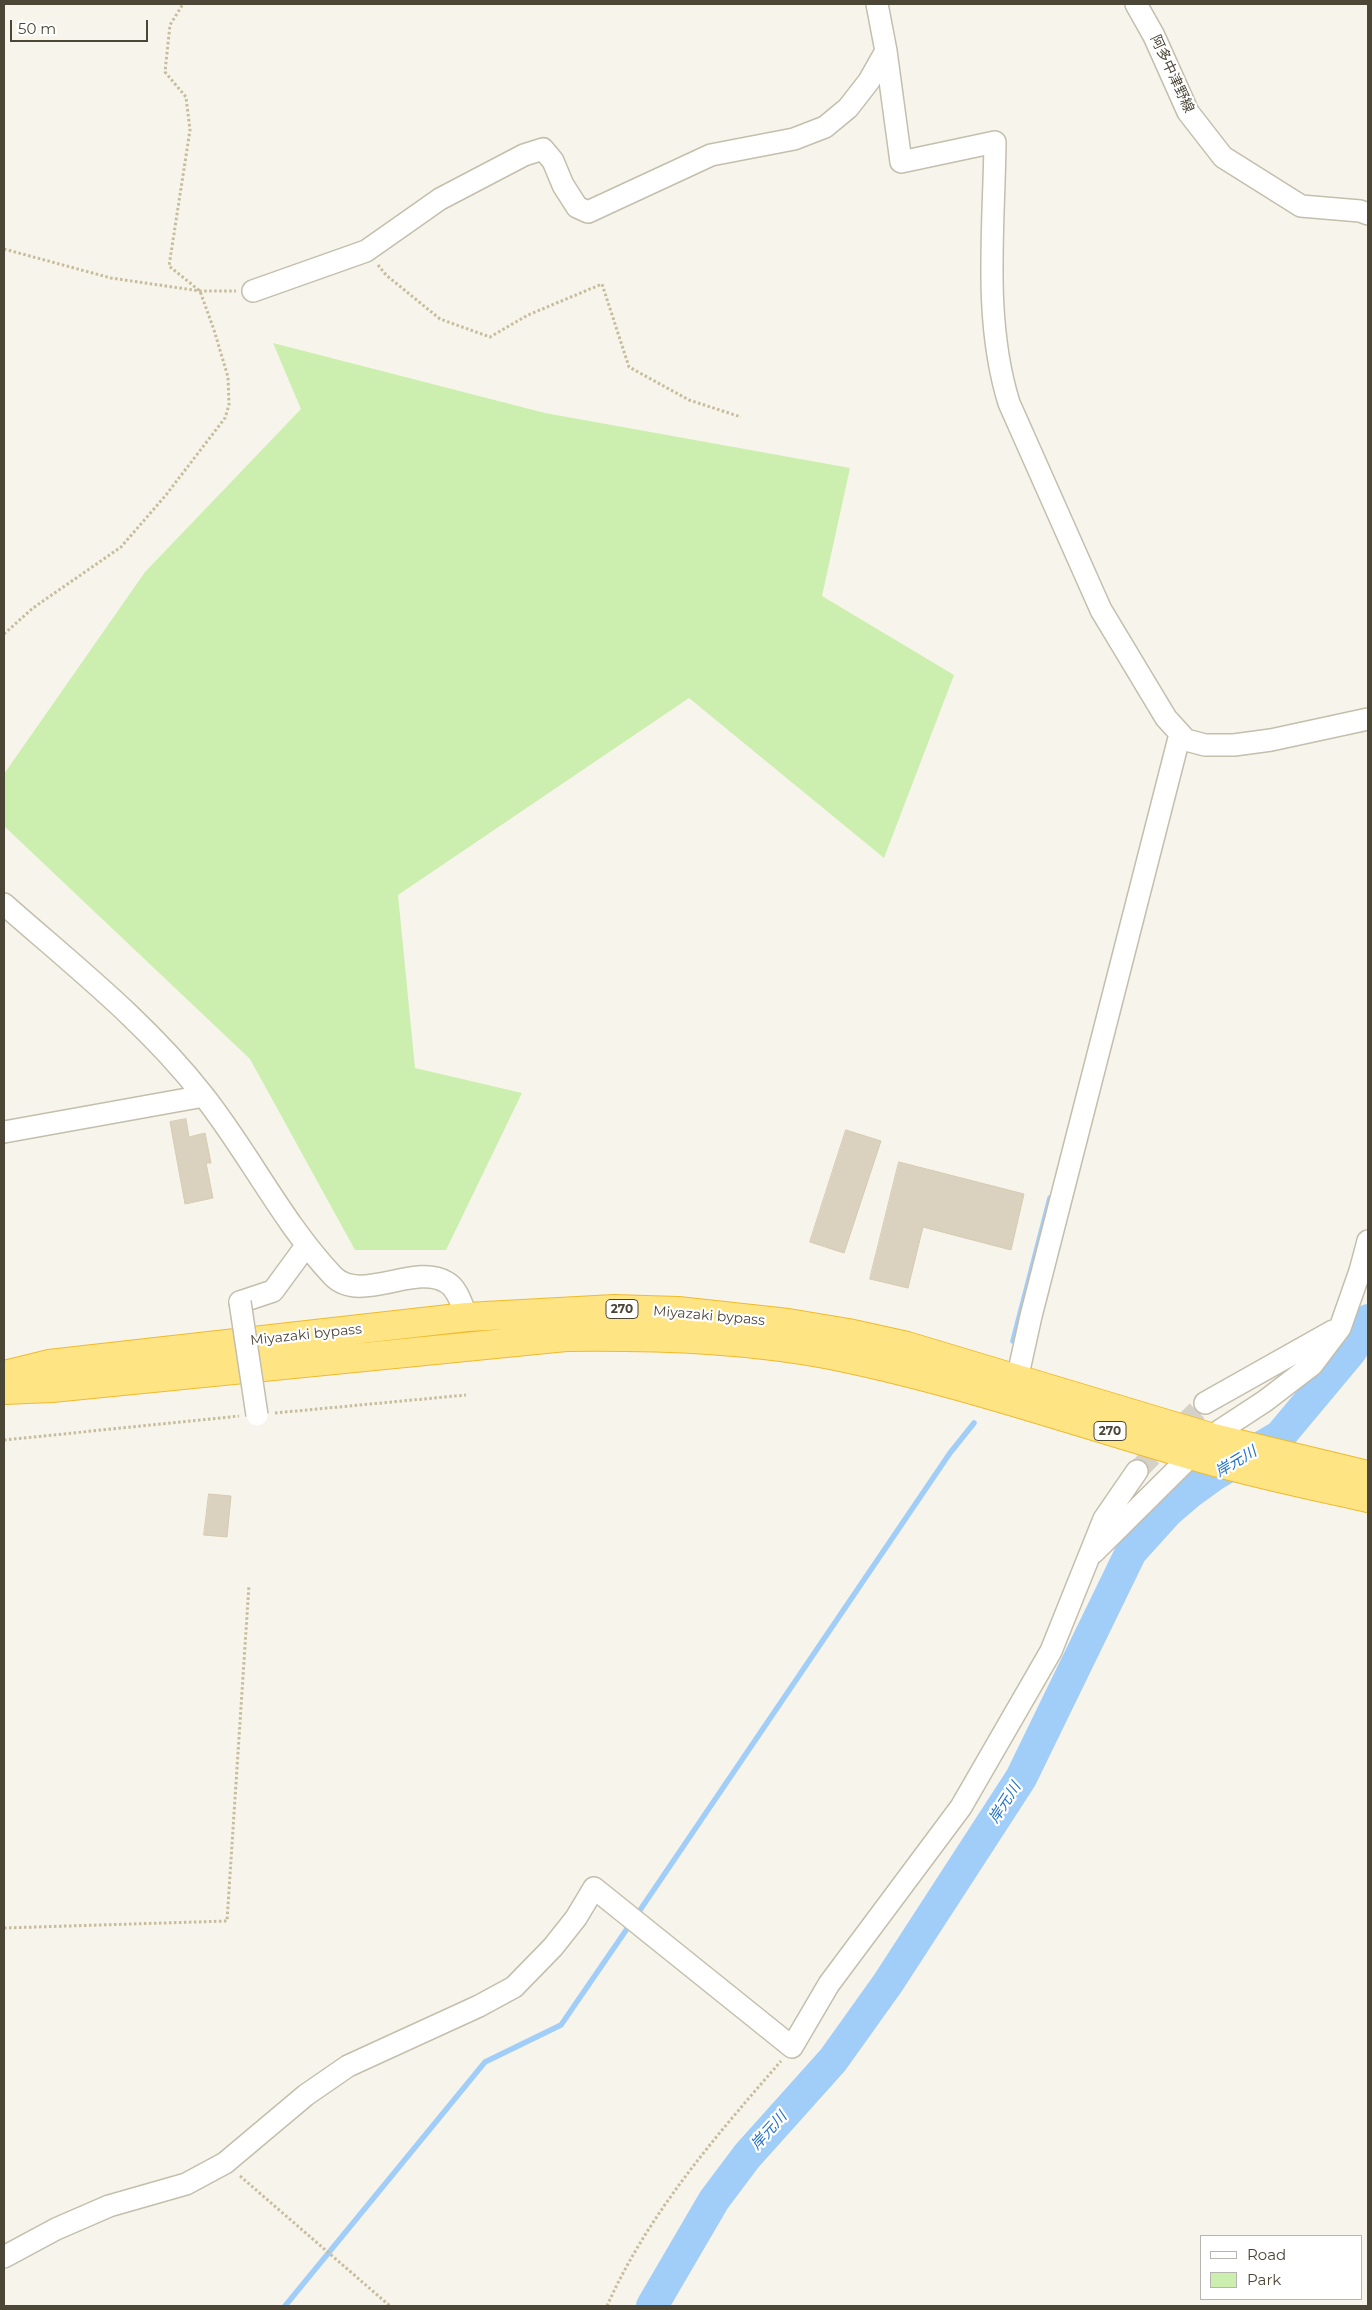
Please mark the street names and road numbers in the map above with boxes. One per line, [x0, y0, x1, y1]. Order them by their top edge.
street label: 阿多中津野線 [1147, 32, 1197, 116]
road number: 270 [606, 1300, 638, 1318]
street label: Miyazaki bypass [652, 1303, 766, 1329]
street label: Miyazaki bypass [249, 1321, 363, 1349]
road number: 270 [1094, 1422, 1126, 1440]

